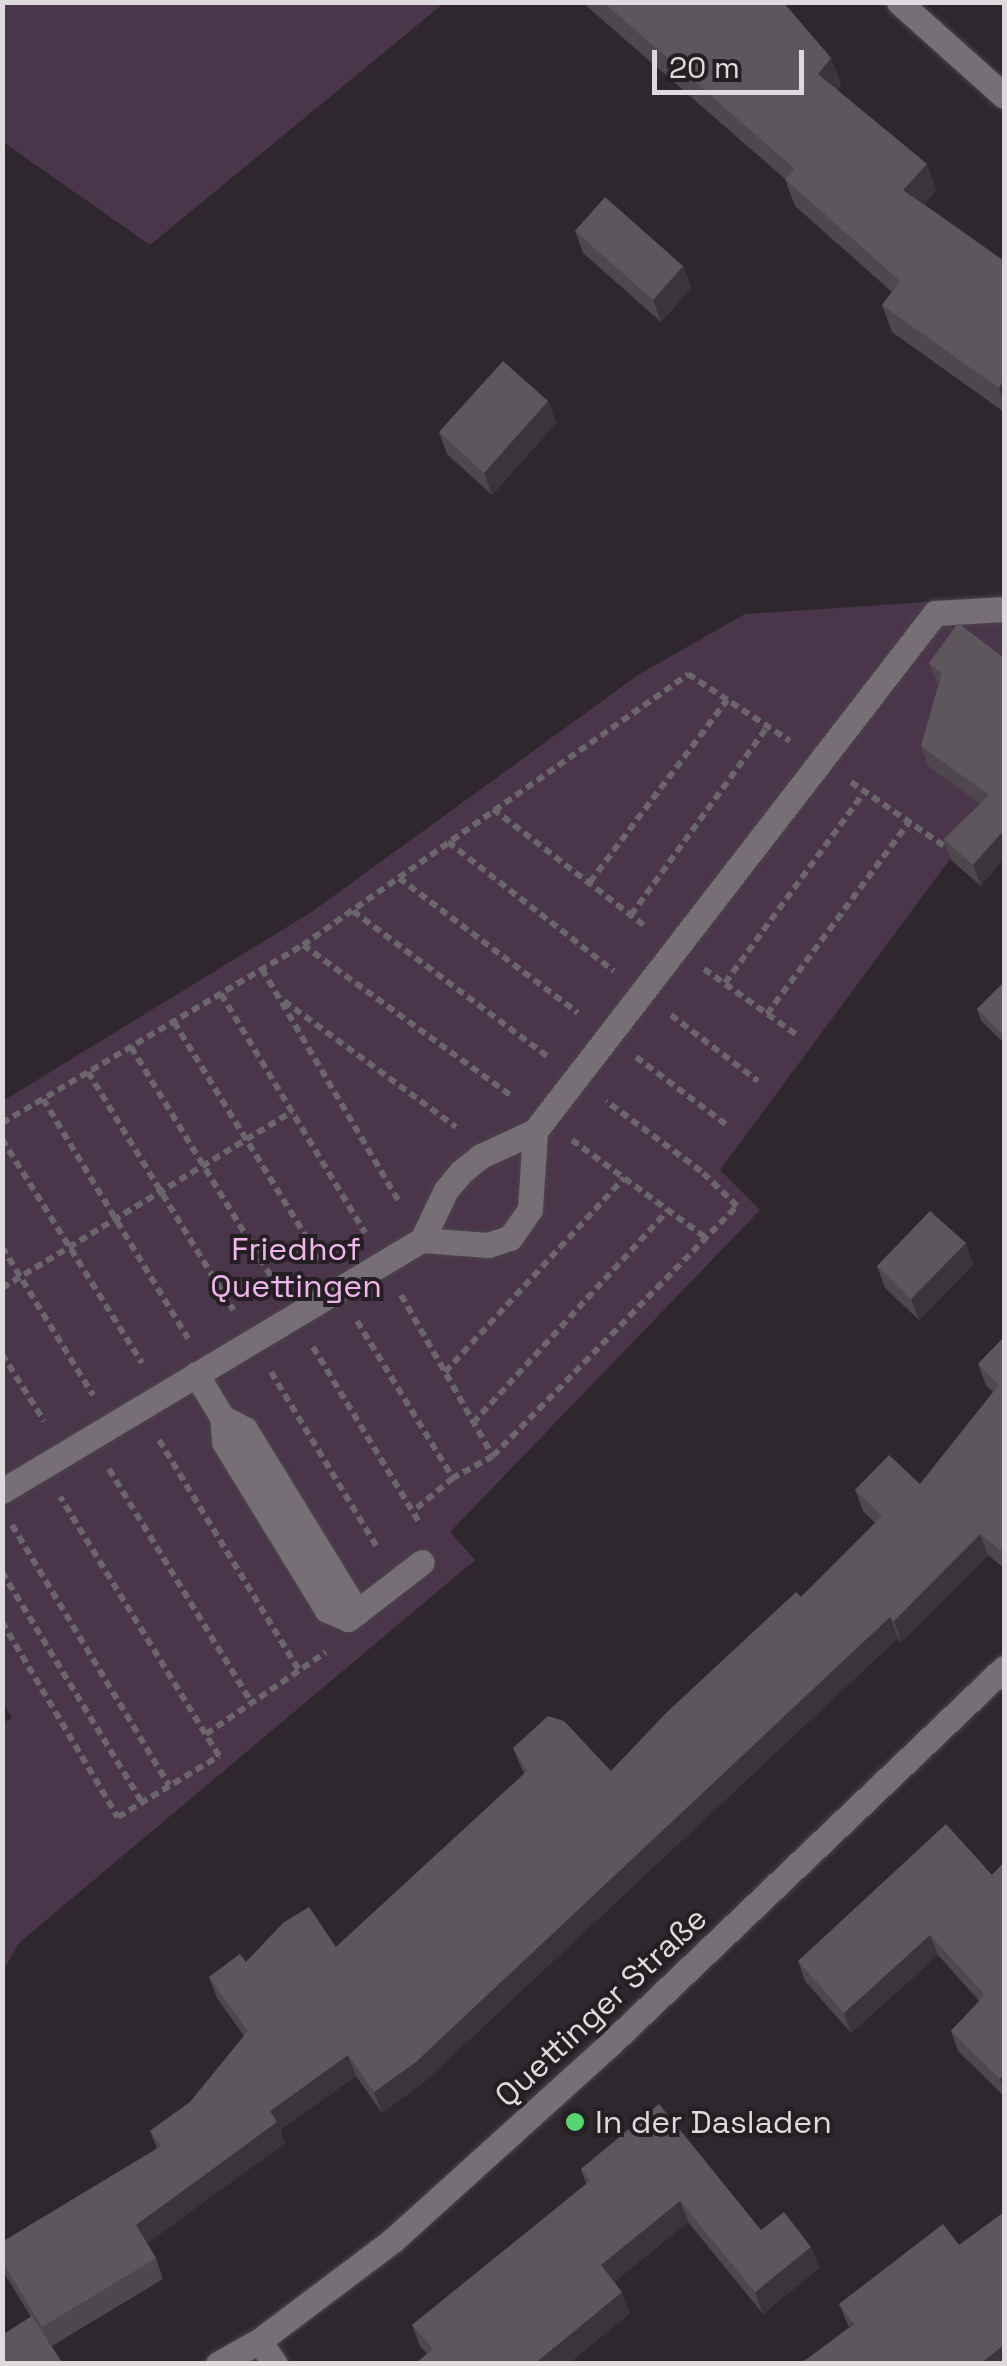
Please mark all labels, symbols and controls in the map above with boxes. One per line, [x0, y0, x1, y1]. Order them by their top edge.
scale bar [657, 30, 810, 92]
text: 20 m [669, 48, 740, 87]
park label: Friedhof Quettingen [210, 1231, 382, 1306]
street label: Quettinger Straße [487, 1899, 715, 2115]
place label: In der Dasladen [595, 2103, 832, 2141]
marker: In der Dasladen [564, 2111, 586, 2133]

